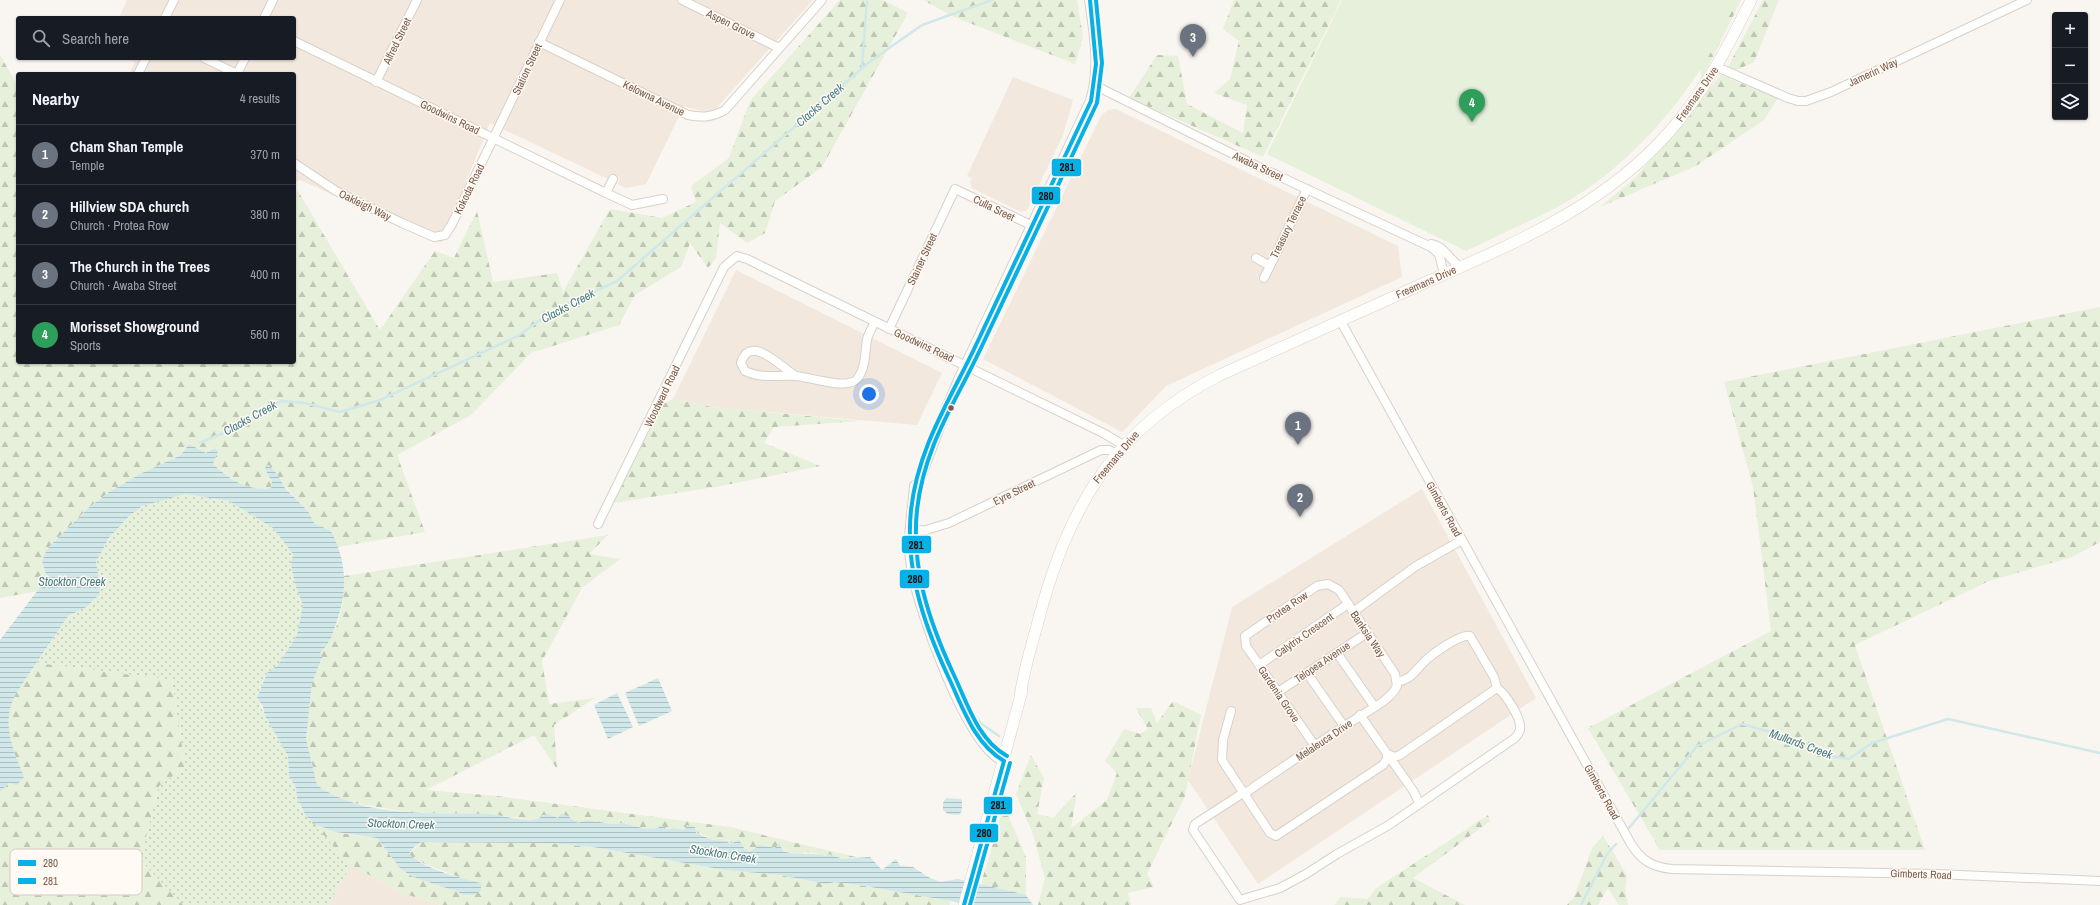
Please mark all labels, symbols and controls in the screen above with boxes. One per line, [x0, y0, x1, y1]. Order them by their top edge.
street label: Aspen Grove [703, 6, 758, 42]
map controls [2052, 12, 2088, 120]
button: + [2052, 12, 2088, 48]
street label: Alfred Street [379, 15, 414, 68]
search box [16, 16, 296, 60]
pin: 3 [1180, 24, 1206, 57]
icon: search [30, 27, 52, 49]
text: Search here [62, 28, 129, 49]
street label: Station Street [509, 41, 545, 97]
button: − [2052, 48, 2088, 84]
street label: Jamerin Way [1846, 54, 1900, 90]
street label: Freemans Drive [1673, 63, 1721, 125]
street label: Kelowna Avenue [621, 77, 687, 119]
water label: Clacks Creek [793, 79, 848, 130]
button: layers [2052, 84, 2088, 120]
text: Nearby [32, 87, 79, 110]
pin: 4 [1459, 89, 1485, 122]
text: 4 results [240, 90, 280, 107]
street label: Goodwins Road [418, 97, 482, 137]
text: Cham Shan Temple [70, 136, 183, 157]
text: 1 [42, 146, 48, 163]
text: 370 m [250, 146, 280, 163]
street label: Awaba Street [1230, 148, 1286, 184]
text: Temple [70, 157, 104, 174]
line badge: 281 [1051, 158, 1082, 177]
text: 281 [1059, 160, 1075, 174]
street label: Kokoda Road [451, 161, 487, 217]
street label: Oakleigh Way [337, 186, 394, 224]
line badge: 280 [1031, 186, 1061, 205]
text: 280 [1038, 189, 1054, 203]
street label: Culla Sreet [971, 192, 1018, 224]
street label: Treasury Terrace [1267, 194, 1309, 260]
text: Hillview SDA church [70, 196, 189, 217]
text: 2 [42, 206, 48, 223]
text: 380 m [250, 206, 280, 223]
text: Church · Protea Row [70, 217, 169, 234]
street label: Stainer Street [904, 230, 940, 287]
text: The Church in the Trees [70, 256, 210, 277]
street label: Freemans Drive [1394, 262, 1458, 302]
text: 3 [42, 266, 48, 283]
text: 400 m [250, 266, 280, 283]
text: Church · Awaba Street [70, 277, 176, 294]
water label: Clacks Creek [538, 285, 599, 327]
text: Morisset Showground [70, 316, 199, 337]
street label: Goodwins Road [892, 325, 956, 365]
text: 4 [42, 326, 48, 343]
text: 560 m [250, 326, 280, 343]
text: Sports [70, 337, 101, 354]
street label: Woodward Road [641, 363, 683, 429]
your location [859, 384, 879, 404]
water label: Clacks Creek [221, 396, 280, 439]
unlabelled marker [946, 403, 956, 413]
pin: 1 [1285, 412, 1311, 445]
street label: Freemans Drive [1090, 428, 1142, 486]
street label: Eyre Street [991, 476, 1038, 508]
street label: Gimberts Road [1423, 479, 1465, 539]
pin: 2 [1287, 484, 1313, 517]
line badge: 281 [901, 535, 932, 554]
text: 281 [908, 538, 924, 552]
line badge: 280 [899, 569, 930, 589]
text: 280 [907, 572, 923, 586]
water label: Stockton Creek [38, 574, 107, 590]
street label: Protea Row [1264, 588, 1311, 626]
street label: Banksia Way [1347, 608, 1389, 660]
street label: Calytrix Crescent [1272, 609, 1337, 661]
street label: Telopea Avenue [1292, 638, 1352, 686]
street label: Gardenia Grove [1255, 663, 1303, 725]
street label: Melaleuca Drive [1293, 716, 1355, 764]
water label: Mullards Creek [1767, 725, 1836, 763]
street label: Gimberts Road [1581, 762, 1623, 822]
line badge: 281 [983, 796, 1013, 815]
text: 281 [990, 798, 1006, 812]
water label: Stockton Creek [367, 815, 436, 833]
line badge: 280 [969, 823, 999, 843]
text: 280 [976, 826, 992, 840]
water label: Stockton Creek [689, 841, 759, 867]
legend [10, 849, 142, 895]
text: 280 [43, 856, 58, 870]
street label: Gimberts Road [1890, 866, 1952, 882]
text: 281 [43, 874, 58, 888]

